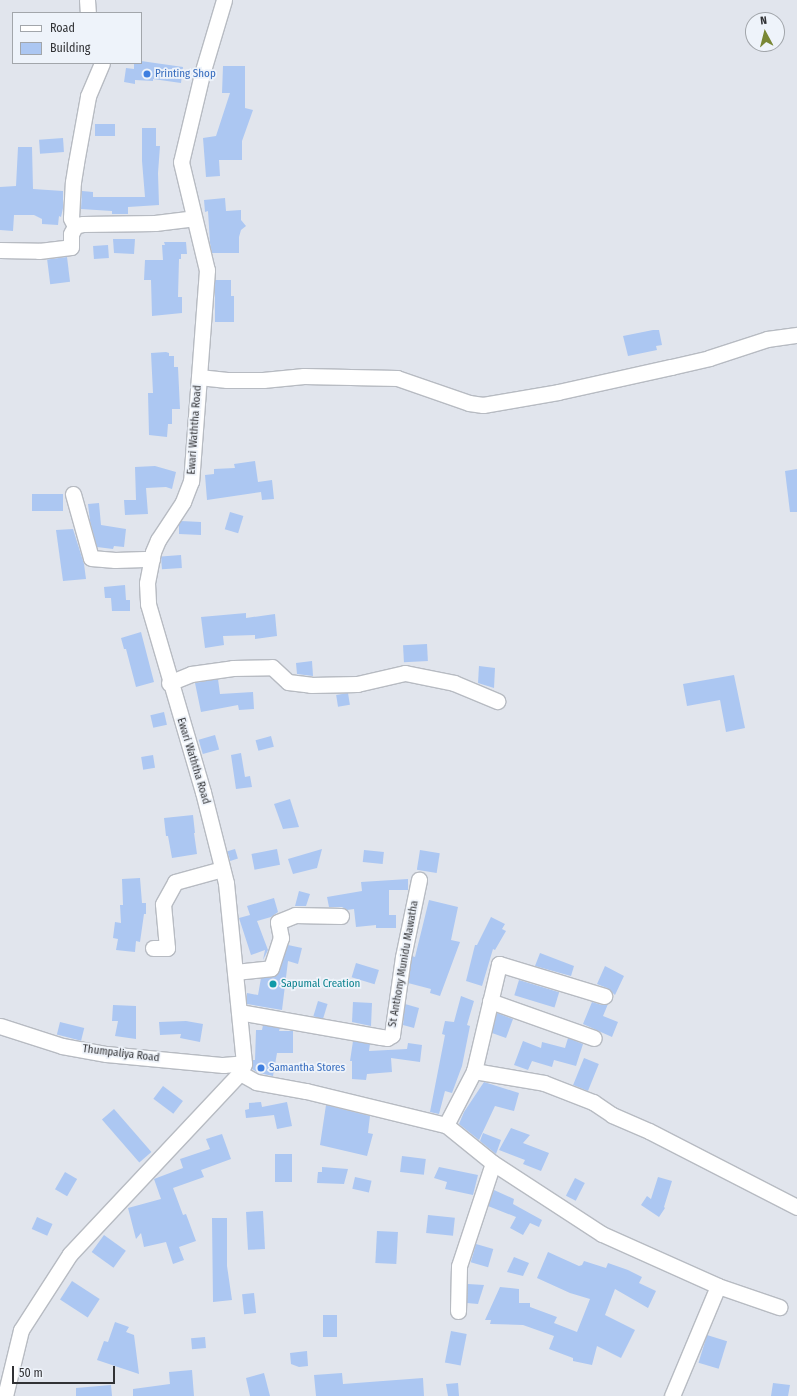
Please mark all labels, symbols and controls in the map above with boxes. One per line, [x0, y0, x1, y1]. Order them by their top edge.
legend [12, 12, 142, 64]
north arrow [745, 12, 785, 52]
text: N [760, 14, 768, 27]
text: Road [50, 21, 75, 35]
text: Building [50, 41, 90, 55]
place label: Printing Shop [155, 67, 216, 81]
marker: Printing Shop [142, 69, 152, 79]
street label: Ewari Waththa Road [185, 385, 205, 475]
street label: Ewari Waththa Road [174, 716, 212, 806]
street label: St Anthony Munidu Mawatha [386, 900, 422, 1028]
place label: Sapumal Creation [281, 977, 360, 991]
marker: Sapumal Creation [268, 979, 278, 989]
street label: Thumpaliya Road [82, 1043, 160, 1065]
place label: Samantha Stores [269, 1061, 345, 1075]
marker: Samantha Stores [256, 1063, 266, 1073]
scale bar [14, 1358, 117, 1384]
text: 50 m [19, 1366, 43, 1380]

